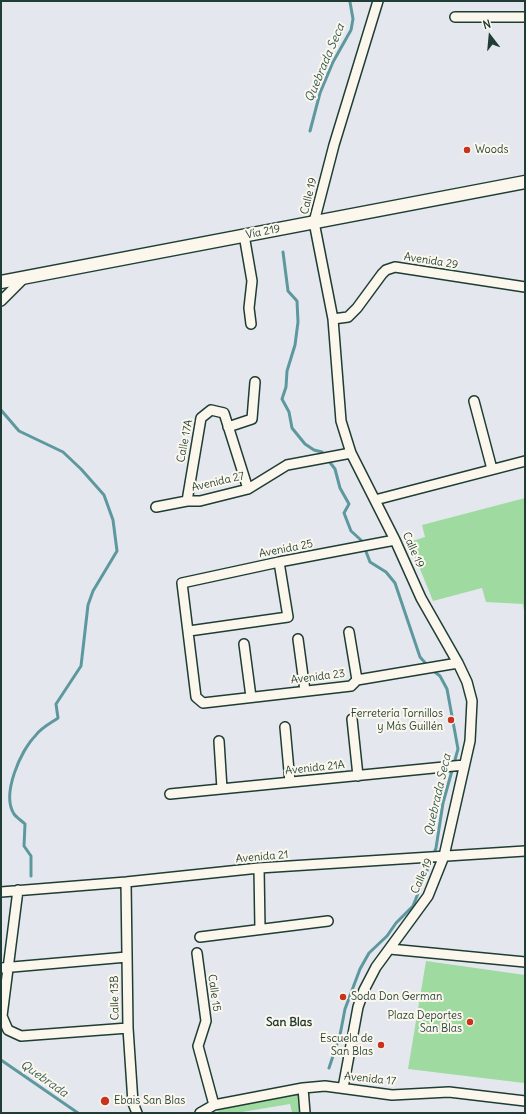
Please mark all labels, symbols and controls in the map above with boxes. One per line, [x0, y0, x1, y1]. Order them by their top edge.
north arrow [470, 16, 510, 56]
text: N [481, 17, 492, 32]
water label: Quebrada Seca [302, 22, 348, 104]
place label: Woods [475, 143, 508, 157]
marker: Woods [462, 145, 472, 155]
street label: Calle 19 [298, 176, 320, 216]
street label: Vía 219 [245, 222, 281, 242]
street label: Avenida 29 [403, 250, 459, 272]
street label: Calle 17A [174, 418, 196, 464]
street label: Avenida 27 [190, 470, 246, 494]
street label: Calle 19 [399, 530, 427, 570]
street label: Avenida 25 [258, 537, 314, 561]
street label: Avenida 23 [290, 667, 346, 687]
place label: Ferretería Tornillos y Más Guillén [351, 707, 443, 733]
marker: Ferretería Tornillos y Más Guillén [446, 715, 456, 725]
water label: Quebrada Seca [422, 753, 454, 837]
street label: Avenida 21A [285, 758, 345, 778]
street label: Avenida 21 [235, 848, 289, 866]
street label: Calle 19 [408, 856, 436, 896]
street label: Calle 15 [205, 973, 223, 1013]
street label: Calle 13B [108, 976, 122, 1020]
place label: Soda Don German [351, 990, 442, 1004]
marker: Soda Don German [338, 992, 348, 1002]
place label: Plaza Deportes San Blas [387, 1009, 462, 1035]
district label: San Blas [266, 1016, 312, 1030]
marker: Plaza Deportes San Blas [465, 1017, 475, 1027]
place label: Escuela de San Blas [320, 1032, 373, 1058]
marker: Escuela de San Blas [376, 1040, 386, 1050]
water label: Quebrada [18, 1057, 70, 1101]
street label: Avenida 17 [343, 1070, 397, 1088]
place label: Ebais San Blas [114, 1094, 185, 1108]
marker: Ebais San Blas [99, 1095, 111, 1107]

